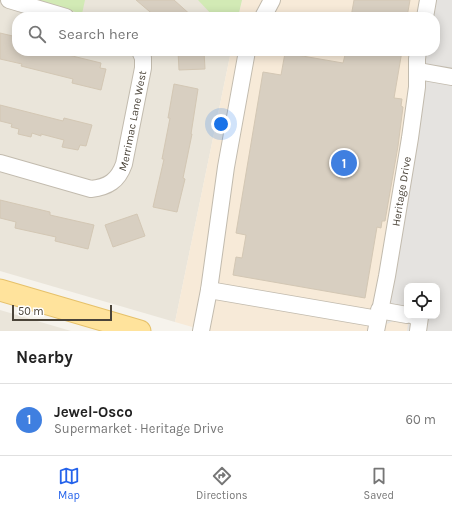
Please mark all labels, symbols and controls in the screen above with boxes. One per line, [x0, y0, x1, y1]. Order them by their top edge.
search box [12, 12, 440, 56]
icon: search [26, 23, 48, 45]
text: Search here [58, 25, 139, 43]
street label: Merrimac Lane West [116, 69, 149, 173]
your location [211, 114, 231, 134]
pin: 1 [331, 148, 357, 178]
street label: Heritage Drive [389, 155, 414, 227]
map controls [404, 283, 440, 319]
button: locate [404, 283, 440, 319]
scale bar [12, 303, 112, 322]
text: 50 m [18, 305, 44, 318]
text: Nearby [16, 347, 73, 367]
text: Jewel-Osco [54, 403, 133, 421]
text: 1 [27, 412, 31, 427]
text: 60 m [406, 412, 436, 427]
text: Supermarket · Heritage Drive [54, 421, 224, 436]
tab: Map [58, 465, 80, 502]
tab: Directions [196, 465, 248, 502]
tab: Saved [364, 465, 394, 502]

